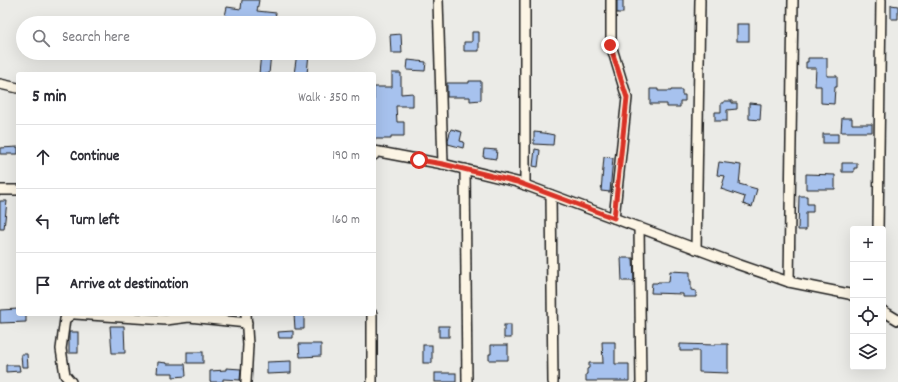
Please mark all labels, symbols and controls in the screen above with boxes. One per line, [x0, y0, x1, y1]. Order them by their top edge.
search box [16, 16, 376, 60]
icon: search [30, 27, 52, 49]
text: Search here [62, 27, 130, 49]
route end [601, 36, 619, 54]
text: 5 min [32, 86, 66, 110]
text: Walk · 350 m [298, 89, 360, 108]
icon: ahead [32, 146, 54, 168]
text: Continue [70, 146, 119, 168]
text: 190 m [332, 147, 360, 166]
route start [410, 151, 428, 169]
icon: left [32, 210, 54, 232]
text: Turn left [70, 210, 119, 232]
text: 160 m [332, 211, 360, 230]
map controls [850, 226, 886, 370]
button: + [850, 226, 886, 262]
button: − [850, 262, 886, 298]
icon: arrive [32, 274, 54, 296]
text: Arrive at destination [70, 274, 188, 296]
button: locate [850, 298, 886, 334]
button: layers [850, 334, 886, 370]

